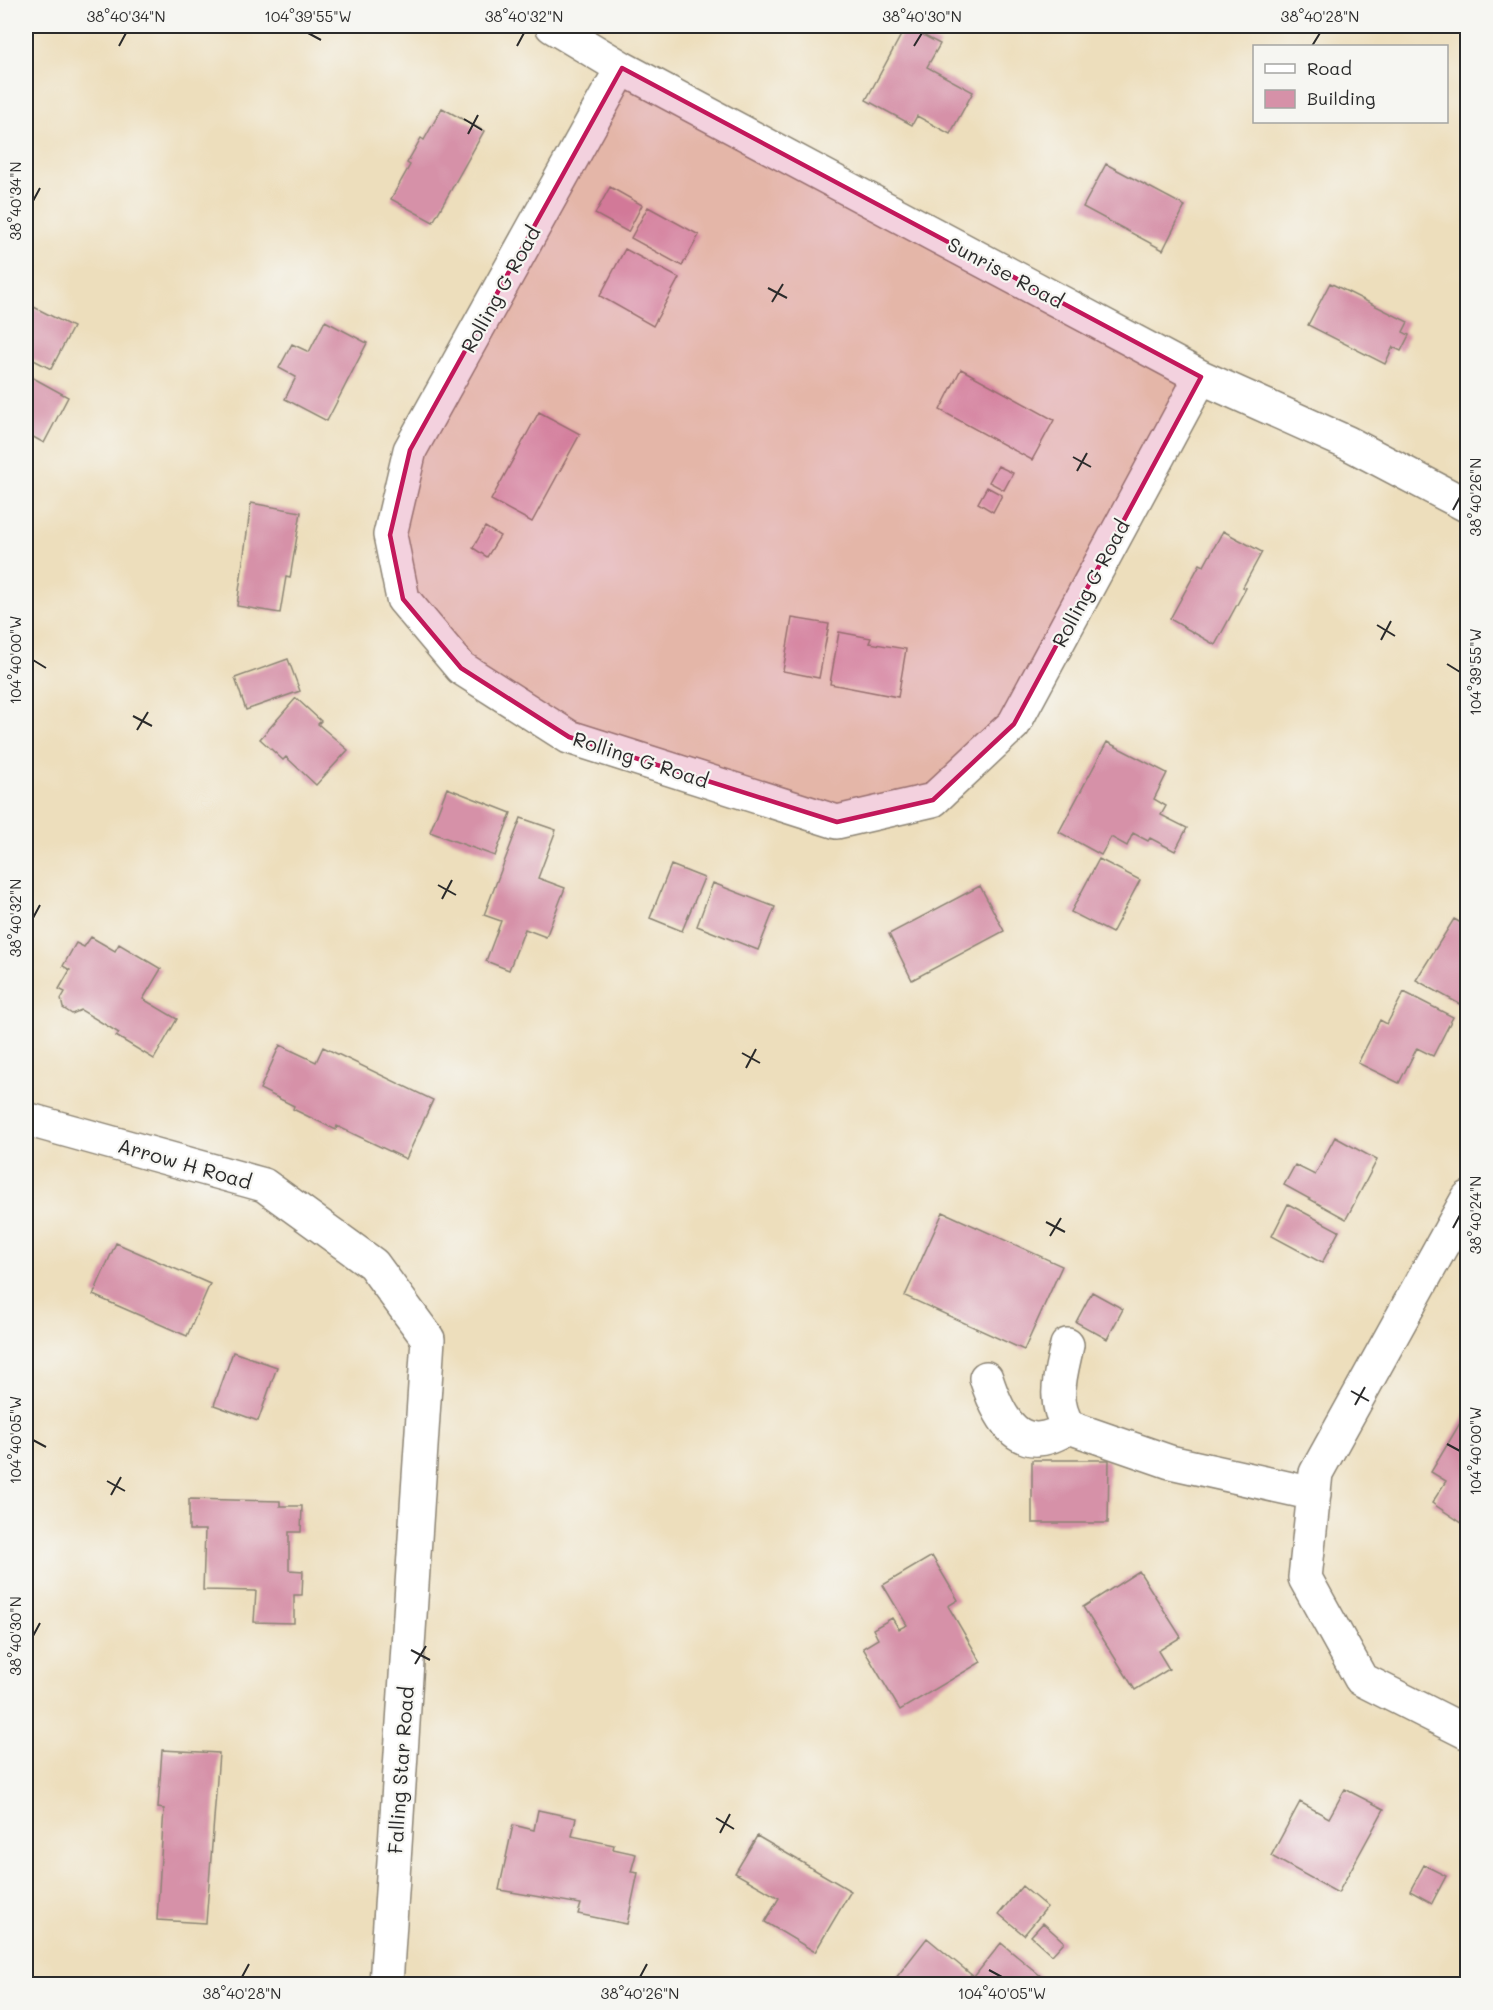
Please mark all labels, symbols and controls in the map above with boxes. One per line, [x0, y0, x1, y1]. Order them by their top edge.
text: 38°40'34"N [87, 6, 165, 26]
text: 104°39'55"W [264, 6, 352, 26]
text: 38°40'32"N [485, 6, 563, 26]
text: 38°40'30"N [882, 6, 962, 26]
text: 38°40'28"N [1281, 6, 1359, 26]
legend [1253, 45, 1448, 123]
text: Road [1307, 56, 1352, 80]
text: Building [1307, 86, 1375, 110]
text: 38°40'34"N [5, 162, 25, 240]
street label: Rolling G Road [454, 221, 546, 357]
street label: Sunrise Road [943, 231, 1069, 313]
text: 38°40'26"N [1465, 458, 1485, 536]
street label: Rolling G Road [1045, 515, 1135, 651]
text: 104°40'00"W [5, 616, 25, 704]
text: 104°39'55"W [1465, 628, 1485, 716]
street label: Rolling G Road [570, 725, 712, 793]
text: 38°40'32"N [5, 879, 25, 957]
street label: Arrow H Road [115, 1131, 255, 1195]
text: 38°40'24"N [1465, 1176, 1485, 1254]
text: 104°40'05"W [5, 1396, 25, 1484]
text: 104°40'00"W [1465, 1407, 1485, 1495]
text: 38°40'30"N [5, 1596, 25, 1676]
street label: Falling Star Road [381, 1685, 419, 1855]
text: 38°40'28"N [203, 1983, 281, 2003]
text: 38°40'26"N [601, 1983, 679, 2003]
text: 104°40'05"W [958, 1983, 1046, 2003]

